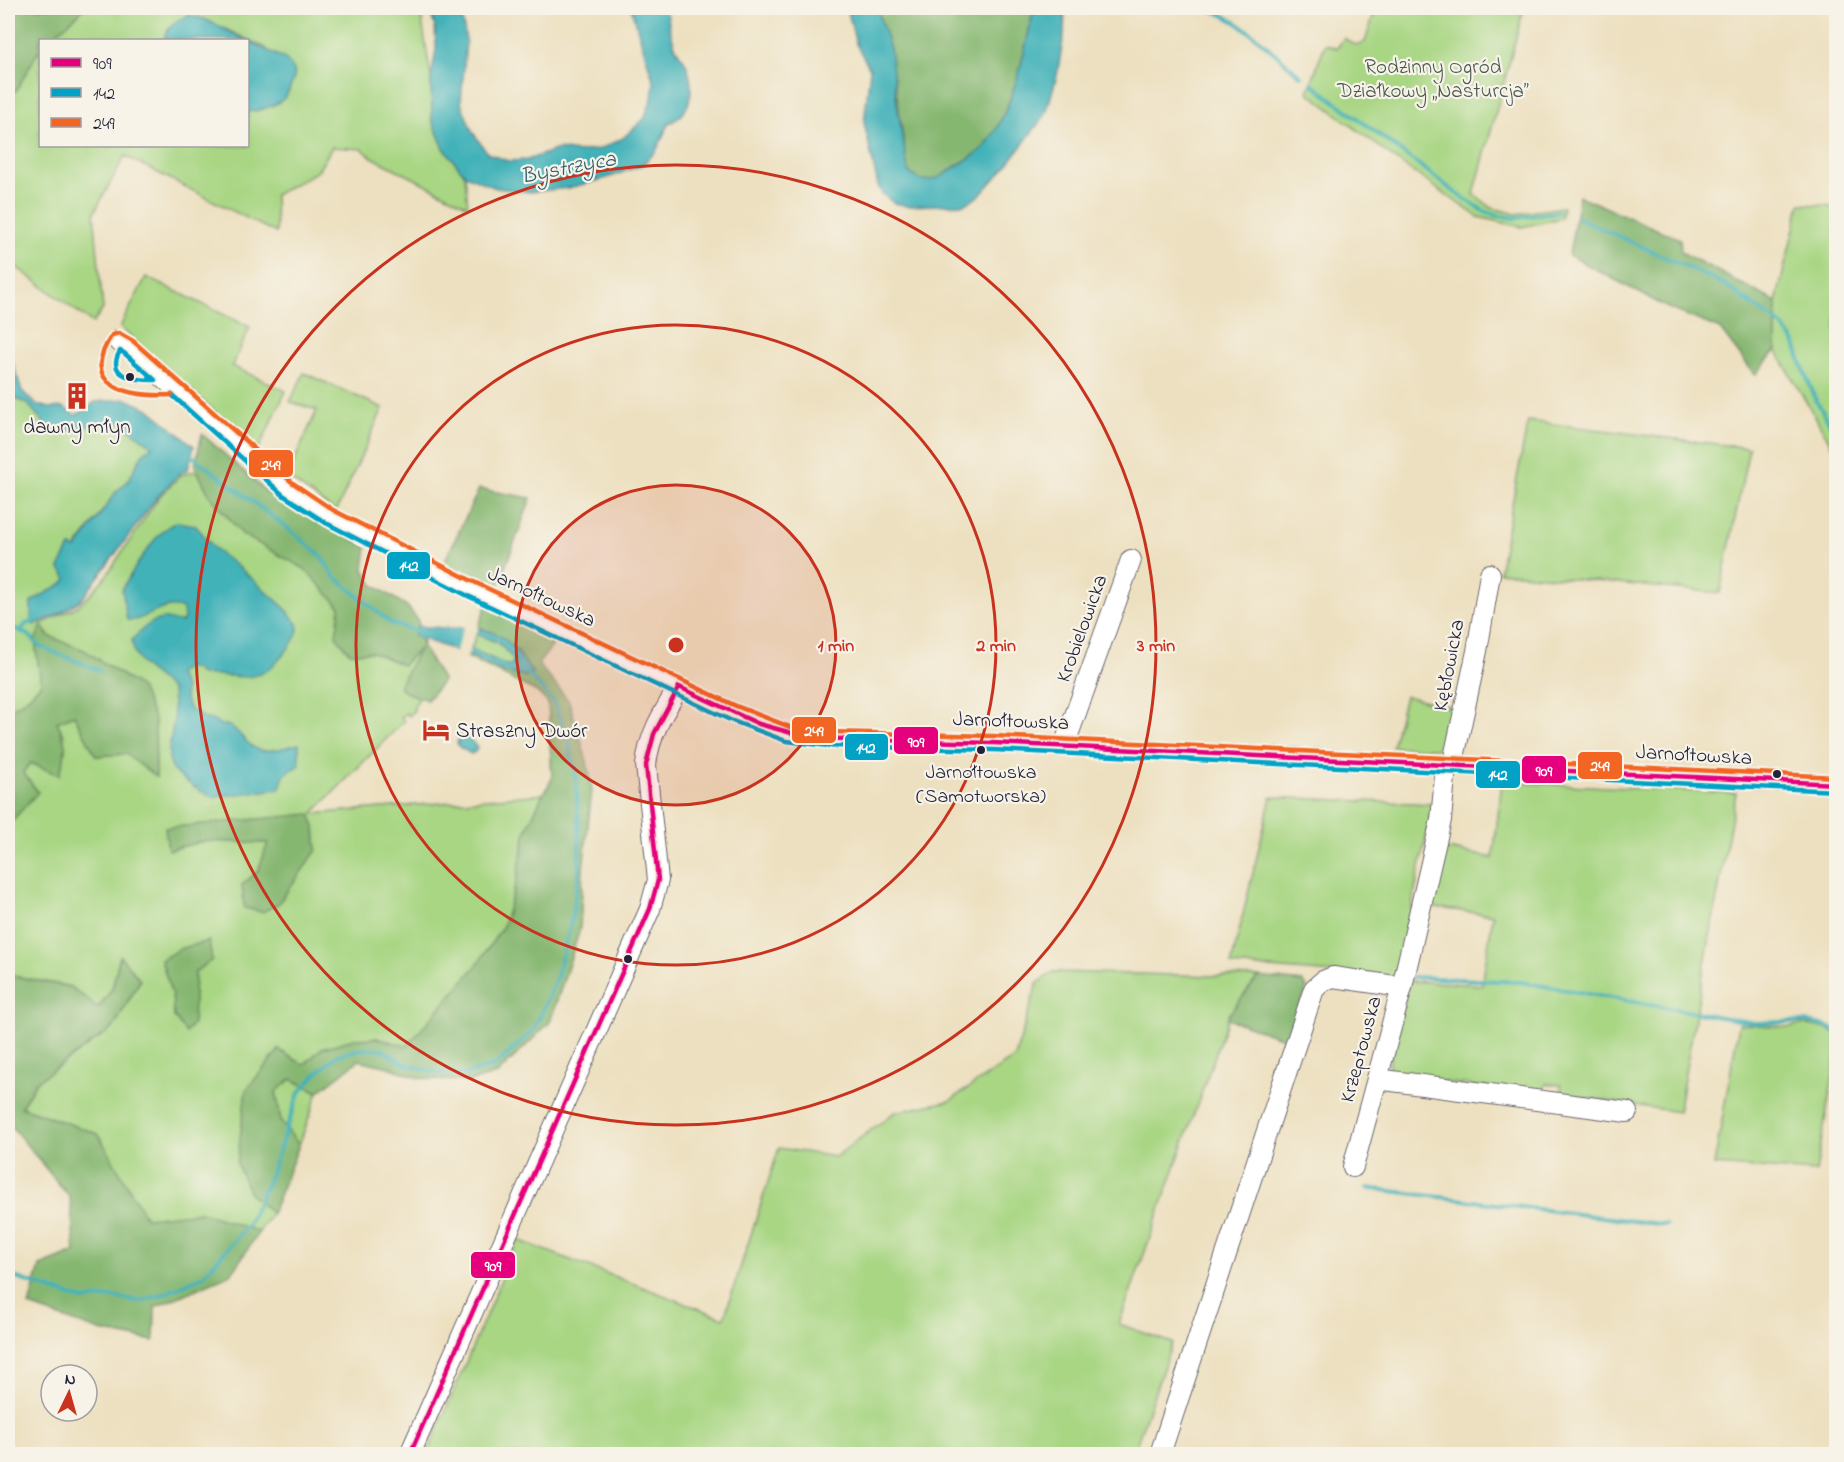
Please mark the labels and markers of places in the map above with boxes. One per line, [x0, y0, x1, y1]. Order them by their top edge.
unlabelled marker [124, 371, 136, 383]
building icon: dawny młyn [62, 381, 92, 411]
place label: dawny młyn [23, 413, 131, 445]
centre of rings [666, 635, 686, 655]
hotel icon: Straszny Dwór [421, 715, 451, 745]
place label: Straszny Dwór [456, 717, 588, 749]
marker: Jarnołtowska (Samotworska) [975, 744, 987, 756]
place label: Jarnołtowska (Samotworska) [916, 759, 1046, 812]
unlabelled marker [1771, 768, 1783, 780]
unlabelled marker [622, 953, 634, 965]

